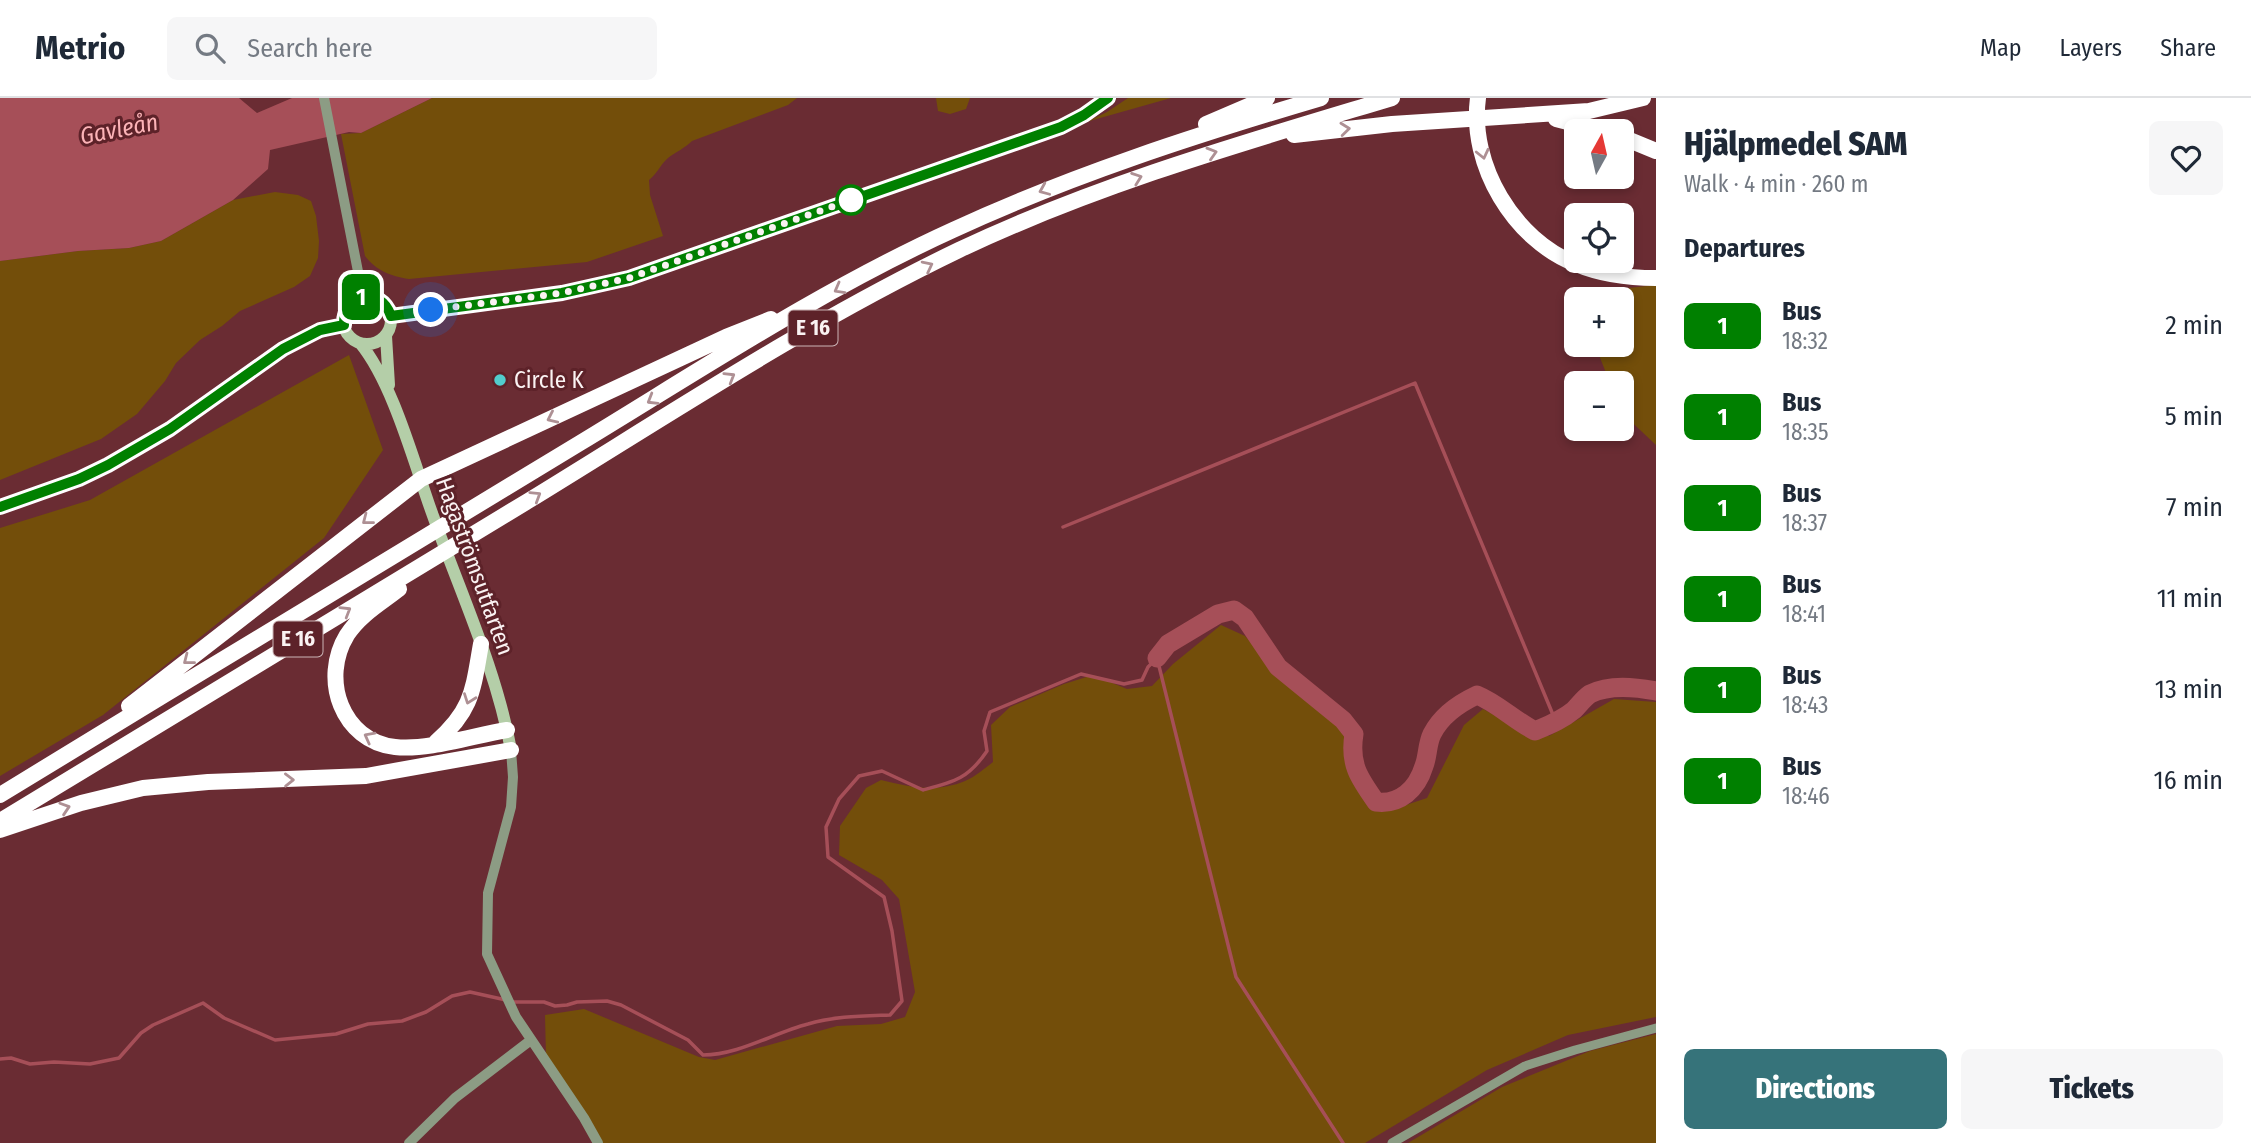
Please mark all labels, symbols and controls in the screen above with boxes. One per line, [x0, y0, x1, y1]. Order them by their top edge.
search box [167, 17, 657, 80]
text: Metrio [35, 28, 125, 68]
icon: search [191, 29, 229, 67]
text: Search here [247, 33, 373, 64]
text: Map [1980, 34, 2022, 62]
text: Layers [2060, 34, 2122, 62]
text: Share [2160, 34, 2216, 62]
water label: Gavleån [78, 108, 160, 150]
north arrow [1564, 119, 1634, 189]
map controls [1564, 119, 1634, 441]
button: heart [2149, 121, 2223, 195]
one-way arrow [1340, 122, 1351, 137]
text: Hjälpmedel SAM [1684, 124, 1907, 164]
one-way arrow [1206, 146, 1218, 161]
one-way arrow [1475, 148, 1489, 160]
text: Walk · 4 min · 260 m [1684, 170, 1869, 198]
one-way arrow [1131, 172, 1143, 186]
one-way arrow [1039, 182, 1051, 196]
unlabelled marker [836, 185, 866, 215]
button: locate [1564, 203, 1634, 273]
text: Departures [1684, 233, 1805, 264]
one-way arrow [921, 260, 933, 274]
line badge: 1 [338, 274, 384, 320]
one-way arrow [834, 281, 846, 294]
text: 1 [356, 283, 366, 311]
button: + [1564, 287, 1634, 357]
your location [413, 292, 448, 327]
text: Bus [1782, 296, 1821, 327]
road number: E 16 [788, 310, 838, 345]
text: 2 min [2165, 310, 2223, 341]
text: 1 [1717, 312, 1728, 340]
text: 18:32 [1782, 327, 1828, 355]
place label: Circle K [514, 366, 584, 394]
button: − [1564, 371, 1634, 441]
marker: Circle K [492, 372, 508, 388]
one-way arrow [722, 372, 735, 385]
text: Bus [1782, 387, 1821, 418]
one-way arrow [647, 391, 660, 404]
text: 5 min [2165, 401, 2223, 432]
text: 1 [1717, 403, 1728, 431]
one-way arrow [547, 410, 559, 424]
text: 18:35 [1782, 418, 1828, 446]
street label: Hagaströmsutfarten [430, 473, 520, 659]
text: Bus [1782, 478, 1821, 509]
one-way arrow [528, 492, 541, 505]
text: 7 min [2166, 492, 2223, 523]
text: 1 [1717, 494, 1728, 522]
text: 18:37 [1782, 509, 1827, 537]
one-way arrow [362, 512, 375, 525]
text: Bus [1782, 569, 1821, 600]
text: 11 min [2157, 583, 2223, 614]
text: 1 [1717, 585, 1728, 613]
text: 18:41 [1782, 600, 1826, 628]
one-way arrow [338, 606, 351, 619]
road number: E 16 [274, 622, 322, 656]
one-way arrow [183, 652, 195, 665]
text: Bus [1782, 660, 1821, 691]
text: 13 min [2155, 674, 2223, 705]
text: 1 [1717, 676, 1728, 704]
text: 18:43 [1782, 691, 1828, 719]
one-way arrow [463, 693, 477, 705]
one-way arrow [364, 732, 376, 745]
text: Bus [1782, 751, 1821, 782]
text: 16 min [2154, 765, 2223, 796]
text: 1 [1717, 767, 1728, 795]
one-way arrow [284, 772, 295, 787]
text: 18:46 [1782, 782, 1830, 810]
one-way arrow [58, 802, 70, 816]
button: Directions [1684, 1049, 1947, 1129]
button: Tickets [1961, 1049, 2223, 1129]

